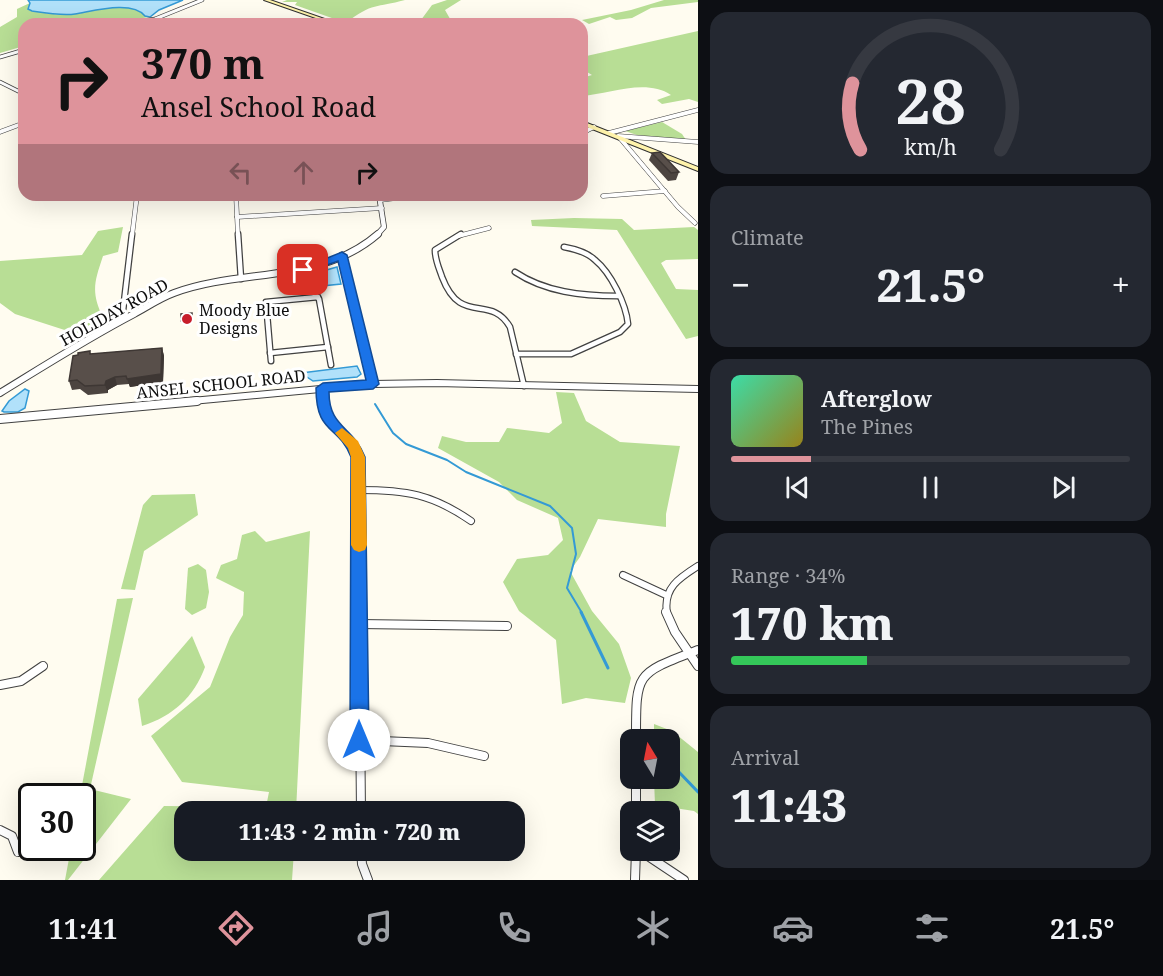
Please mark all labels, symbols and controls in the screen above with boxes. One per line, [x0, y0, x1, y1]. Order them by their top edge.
text: 370 m [141, 34, 265, 91]
icon: right [42, 42, 120, 120]
text: 28 [895, 57, 966, 142]
text: Ansel School Road [141, 88, 376, 125]
text: km/h [904, 132, 957, 161]
icon: left [224, 156, 257, 189]
icon: ahead [287, 156, 320, 189]
icon: right [350, 156, 383, 189]
text: Climate [731, 224, 804, 251]
pin [277, 244, 328, 295]
icon: arrive [286, 253, 319, 286]
text: 21.5° [877, 254, 985, 315]
text: − [731, 262, 750, 307]
text: + [1112, 262, 1130, 307]
street label: HOLIDAY ROAD [56, 273, 172, 351]
place label: Moody Blue Designs [199, 299, 290, 339]
marker: Moody Blue Designs [180, 312, 194, 326]
street label: ANSEL SCHOOL ROAD [135, 364, 307, 404]
text: Afterglow [821, 383, 932, 413]
text: The Pines [821, 413, 913, 440]
icon: previous [781, 471, 814, 504]
icon: pause [914, 471, 947, 504]
icon: next [1047, 471, 1080, 504]
text: Range · 34% [731, 562, 845, 589]
text: 170 km [731, 592, 894, 653]
position arrow [327, 708, 391, 772]
north arrow [620, 729, 680, 789]
map controls [620, 729, 680, 861]
text: Arrival [731, 744, 799, 771]
text: 11:43 [731, 774, 847, 835]
speed limit sign: 30 [18, 783, 96, 861]
button: layers [620, 801, 680, 861]
text: 11:43 · 2 min · 720 m [239, 816, 460, 846]
icon: directions [215, 907, 257, 949]
icon: music [354, 907, 396, 949]
icon: phone [493, 907, 535, 949]
icon: climate [632, 907, 674, 949]
icon: car [772, 907, 814, 949]
icon: filters [911, 907, 953, 949]
text: 11:41 [49, 910, 118, 947]
text: 21.5° [1050, 910, 1114, 947]

